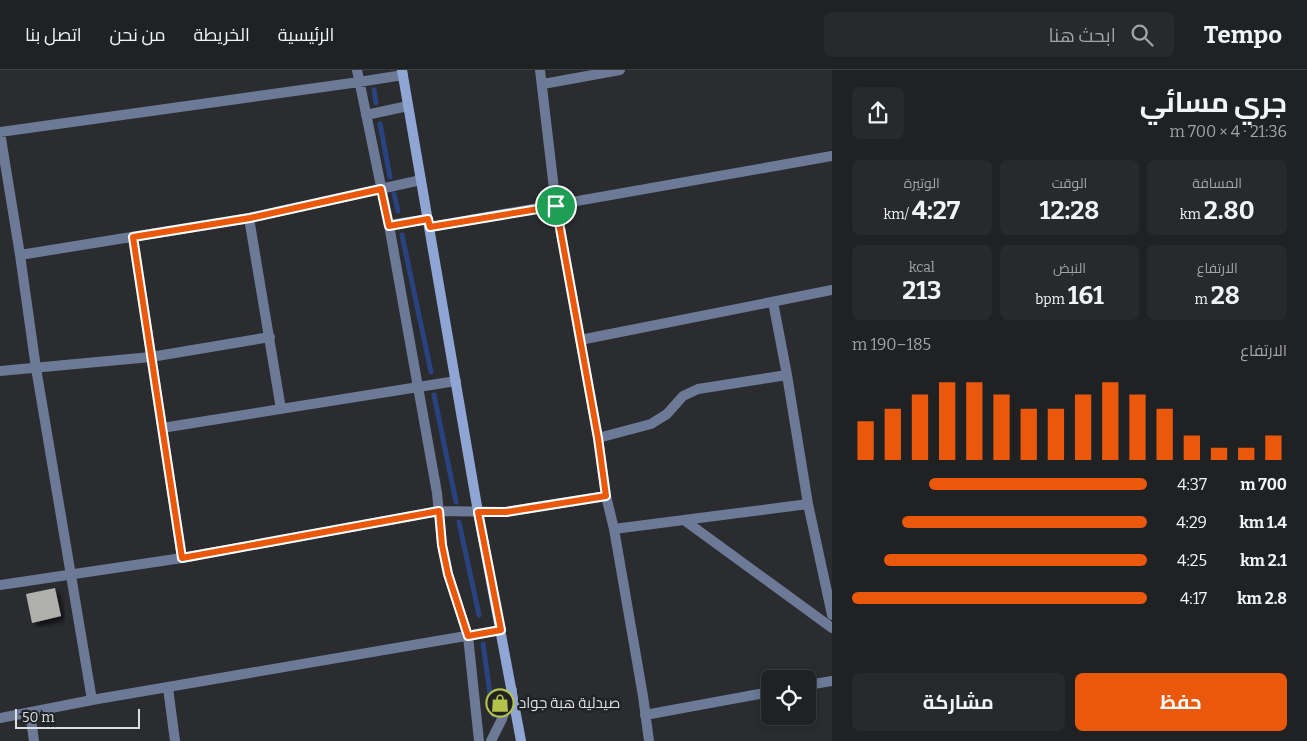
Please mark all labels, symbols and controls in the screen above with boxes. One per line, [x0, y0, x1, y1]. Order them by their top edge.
search box [824, 12, 1174, 57]
icon: search [1128, 21, 1156, 49]
text: Tempo [1204, 21, 1282, 49]
text: اتصل بنا [25, 24, 82, 46]
text: من نحن [110, 24, 166, 46]
text: الخريطة [194, 24, 250, 46]
text: الرئيسية [278, 24, 334, 46]
text: ابحث هنا [1048, 24, 1116, 47]
text: جري مسائي [1140, 86, 1287, 119]
button: share [852, 87, 904, 139]
text: 21:36 · 4 × 700 m [1170, 122, 1287, 141]
text: الوتيرة [904, 175, 940, 192]
text: الوقت [1052, 175, 1087, 192]
text: المسافة [1192, 175, 1242, 192]
pin [535, 185, 577, 227]
icon: arrive [542, 192, 570, 220]
text: 4:27 [912, 196, 960, 226]
text: 12:28 [1040, 196, 1099, 226]
text: 2.80 [1204, 196, 1255, 226]
text: /km [883, 206, 912, 223]
text: km [1180, 206, 1204, 223]
text: kcal [909, 259, 935, 276]
text: النبض [1053, 260, 1086, 277]
text: الارتفاع [1197, 260, 1238, 277]
text: 213 [902, 276, 941, 306]
text: 161 [1068, 281, 1104, 311]
text: 28 [1211, 281, 1240, 311]
text: bpm [1035, 291, 1068, 308]
text: m [1195, 291, 1211, 308]
text: 185–190 m [852, 335, 931, 354]
text: الارتفاع [1240, 341, 1287, 360]
text: 4:37 [1177, 475, 1207, 494]
text: 700 m [1240, 475, 1287, 494]
text: 4:29 [1176, 513, 1207, 532]
text: 1.4 km [1239, 513, 1287, 532]
text: 4:25 [1177, 551, 1207, 570]
text: 2.1 km [1240, 551, 1287, 570]
text: 4:17 [1180, 589, 1207, 608]
text: 2.8 km [1237, 589, 1287, 608]
map controls [761, 670, 816, 725]
button: locate [761, 670, 816, 725]
button: مشاركة [852, 673, 1065, 731]
button: حفظ [1075, 673, 1287, 731]
shop icon: صيدلية هبة جواد [485, 688, 515, 718]
place label: صيدلية هبة جواد [519, 694, 620, 712]
scale bar [15, 706, 140, 729]
text: 50 m [22, 709, 55, 726]

